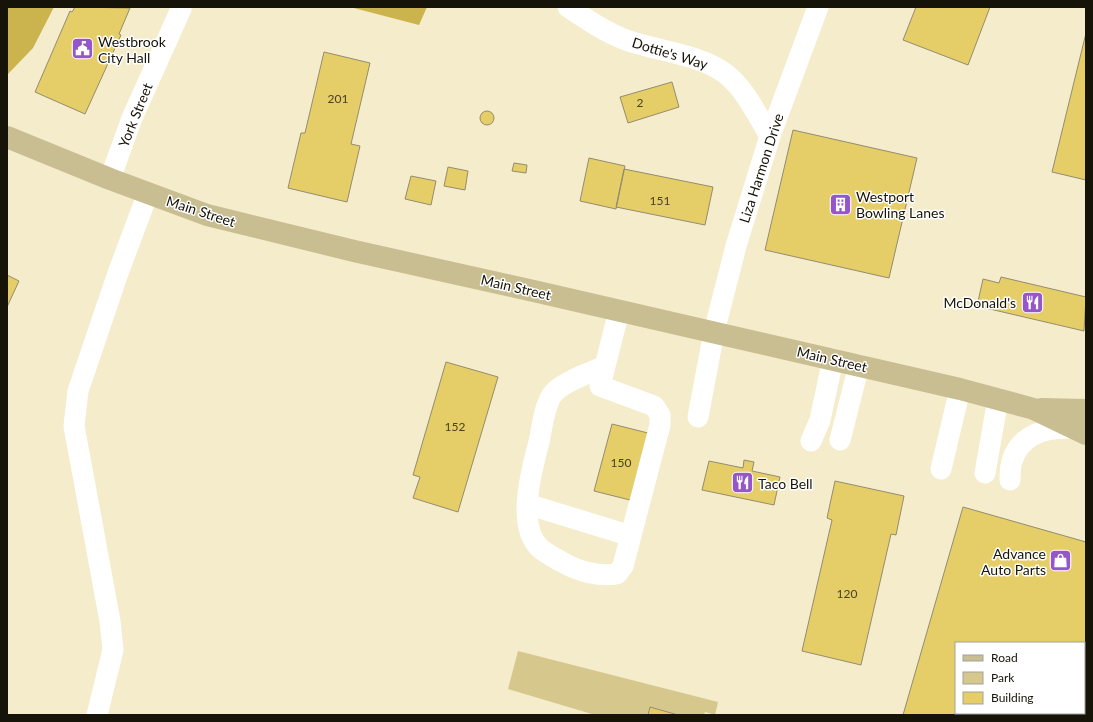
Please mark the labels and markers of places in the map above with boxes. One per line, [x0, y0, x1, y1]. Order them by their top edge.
place label: Westbrook City Hall [98, 33, 167, 66]
public building icon: Westbrook City Hall [70, 36, 96, 62]
place label: Westport Bowling Lanes [856, 188, 945, 221]
building icon: Westport Bowling Lanes [828, 191, 854, 217]
restaurant icon: McDonald's [1019, 289, 1045, 315]
place label: McDonald's [943, 294, 1016, 311]
restaurant icon: Taco Bell [730, 470, 756, 496]
place label: Taco Bell [758, 475, 813, 492]
place label: Advance Auto Parts [981, 545, 1046, 578]
shop icon: Advance Auto Parts [1048, 548, 1074, 574]

